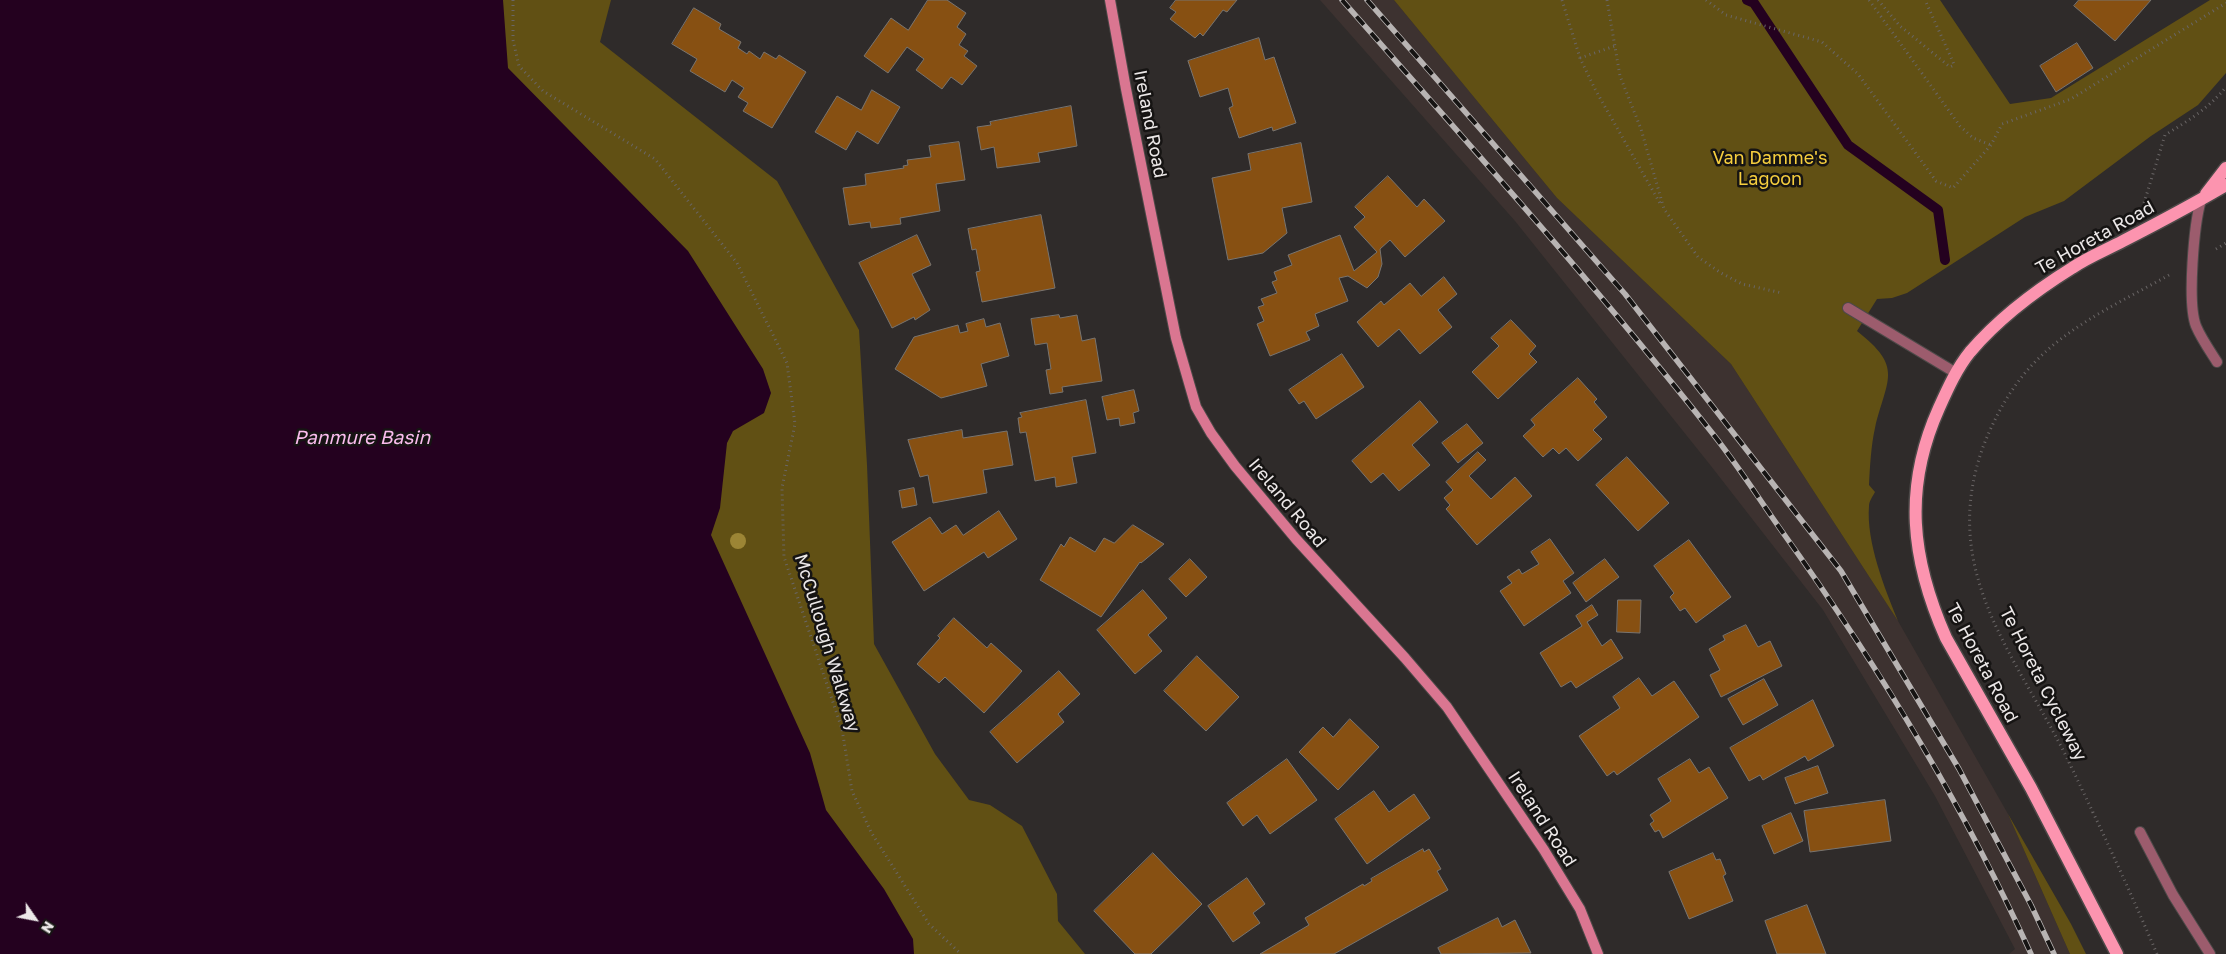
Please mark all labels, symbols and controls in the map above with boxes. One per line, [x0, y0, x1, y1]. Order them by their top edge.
street label: Ireland Road [1129, 68, 1171, 180]
park label: Van Damme's Lagoon [1712, 147, 1828, 190]
street label: Te Horeta Road [2032, 197, 2158, 279]
water label: Panmure Basin [294, 427, 430, 449]
street label: Ireland Road [1244, 454, 1330, 552]
street label: McCullough Walkway [790, 551, 864, 735]
street label: Te Horeta Road [1941, 600, 2023, 726]
street label: Te Horeta Cycleway [1995, 603, 2091, 765]
street label: Ireland Road [1503, 767, 1581, 871]
north arrow [10, 894, 60, 944]
text: N [38, 918, 58, 937]

